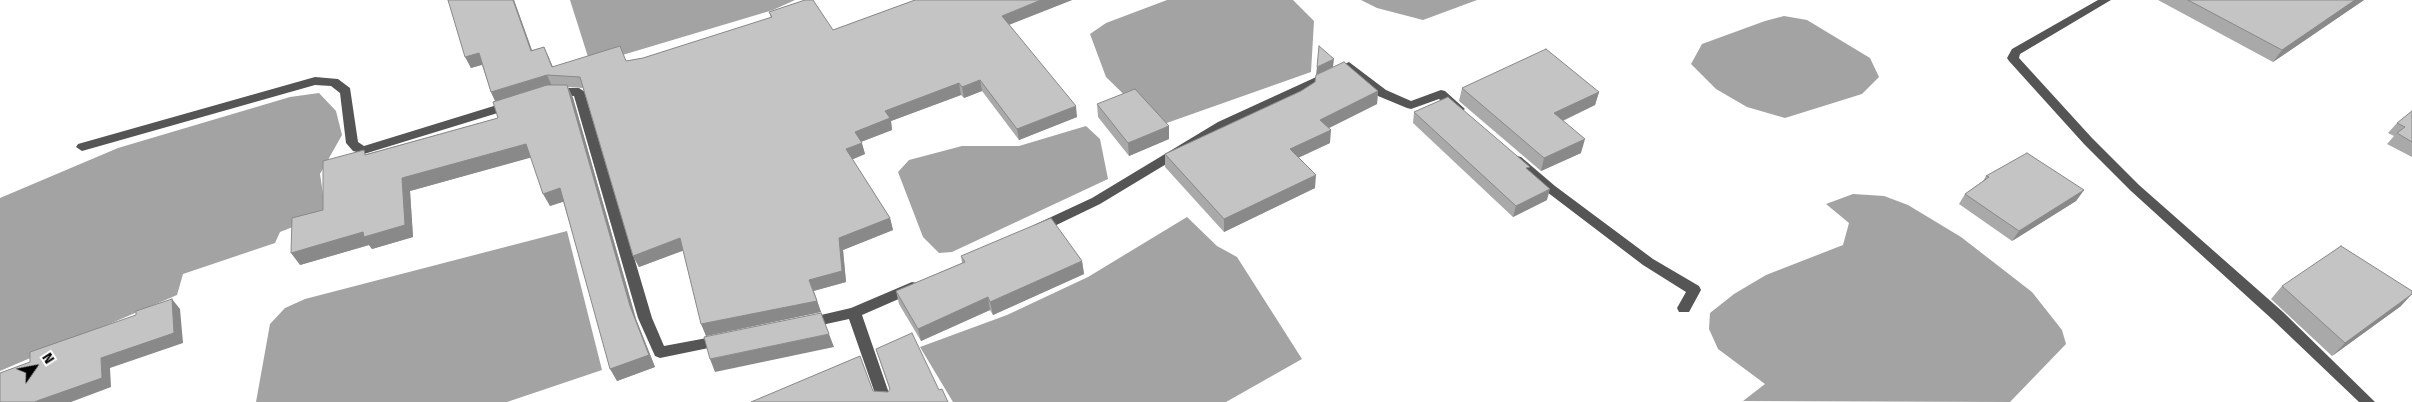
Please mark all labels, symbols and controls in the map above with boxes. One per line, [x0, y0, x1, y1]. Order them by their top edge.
north arrow [10, 342, 60, 392]
text: N [38, 350, 58, 367]

